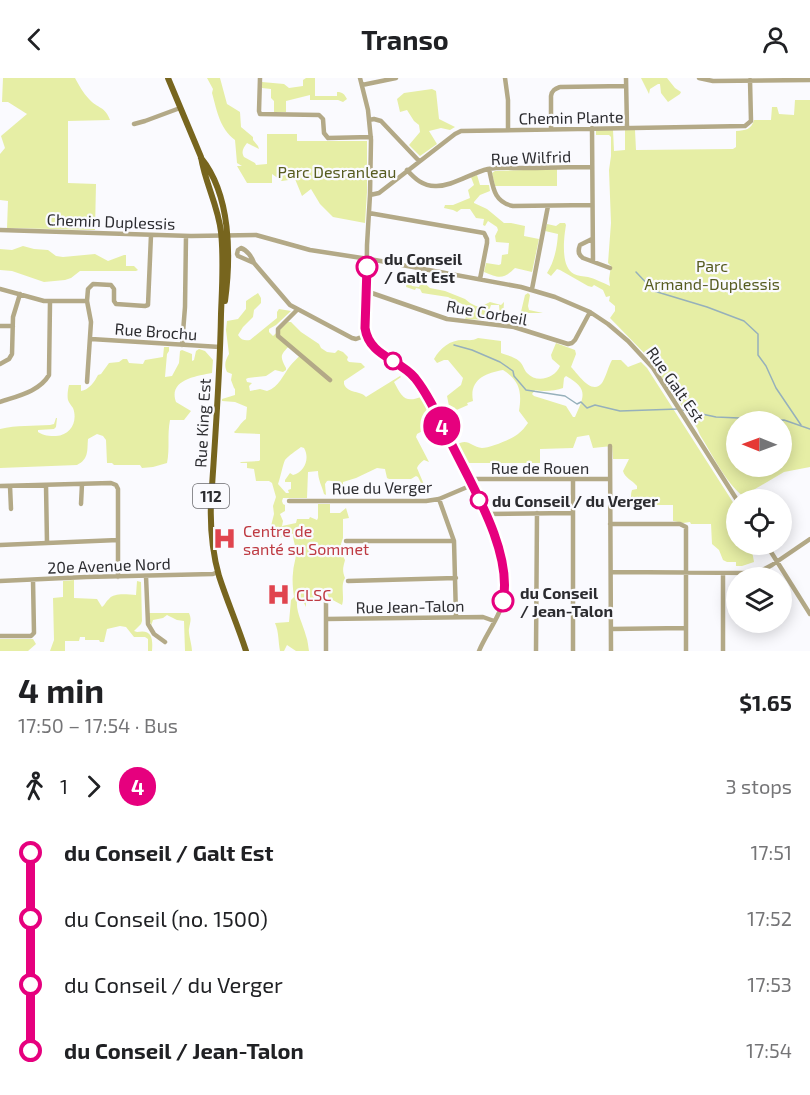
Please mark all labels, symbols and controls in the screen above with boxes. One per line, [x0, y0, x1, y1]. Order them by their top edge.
icon: back [18, 23, 51, 56]
text: Transo [361, 23, 449, 55]
icon: person [759, 23, 792, 56]
street label: Chemin Plante [518, 107, 624, 127]
street label: Rue Wilfrid [490, 146, 572, 168]
park label: Parc Desranleau [278, 162, 396, 181]
street label: Chemin Duplessis [46, 209, 176, 233]
place label: du Conseil / Galt Est [384, 249, 463, 286]
marker: du Conseil / Galt Est [356, 256, 378, 278]
park label: Parc Armand-Duplessis [644, 256, 780, 293]
street label: Rue Corbeil [445, 296, 529, 329]
street label: Rue Brochu [114, 319, 198, 343]
street label: Rue Galt Est [643, 343, 709, 425]
unlabelled marker [384, 352, 402, 370]
street label: Rue King Est [190, 378, 214, 468]
line badge: 4 [422, 406, 462, 446]
north arrow [726, 411, 792, 477]
map controls [726, 411, 792, 633]
text: 4 [435, 414, 449, 439]
street label: Rue de Rouen [491, 458, 589, 477]
street label: Rue du Verger [332, 477, 433, 497]
road number: 112 [193, 484, 229, 508]
button: locate [726, 489, 792, 555]
marker: du Conseil / du Verger [470, 491, 488, 509]
place label: du Conseil / du Verger [492, 491, 658, 510]
place label: Centre de santé su Sommet [243, 521, 369, 558]
hospital icon: Centre de santé su Sommet [212, 526, 238, 552]
street label: 20e Avenue Nord [47, 553, 171, 577]
button: layers [726, 567, 792, 633]
hospital icon: CLSC [265, 581, 291, 607]
place label: du Conseil / Jean-Talon [520, 583, 613, 620]
place label: CLSC [296, 585, 331, 604]
marker: du Conseil / Jean-Talon [492, 590, 514, 612]
street label: Rue Jean-Talon [355, 596, 465, 616]
text: 4 min [18, 670, 104, 710]
text: $1.65 [739, 689, 792, 715]
text: 17:50 – 17:54 · Bus [18, 713, 178, 737]
icon: walk [18, 770, 51, 803]
icon: forward [77, 770, 110, 803]
text: 1 [60, 774, 68, 798]
text: 4 [131, 774, 144, 799]
text: 3 stops [726, 774, 792, 798]
text: du Conseil / Galt Est [64, 839, 274, 865]
text: 17:51 [750, 840, 792, 864]
text: du Conseil (no. 1500) [64, 905, 268, 931]
text: 17:52 [747, 906, 792, 930]
text: du Conseil / du Verger [64, 971, 283, 997]
text: 17:53 [747, 972, 792, 996]
text: du Conseil / Jean-Talon [64, 1037, 304, 1063]
text: 17:54 [746, 1038, 792, 1062]

